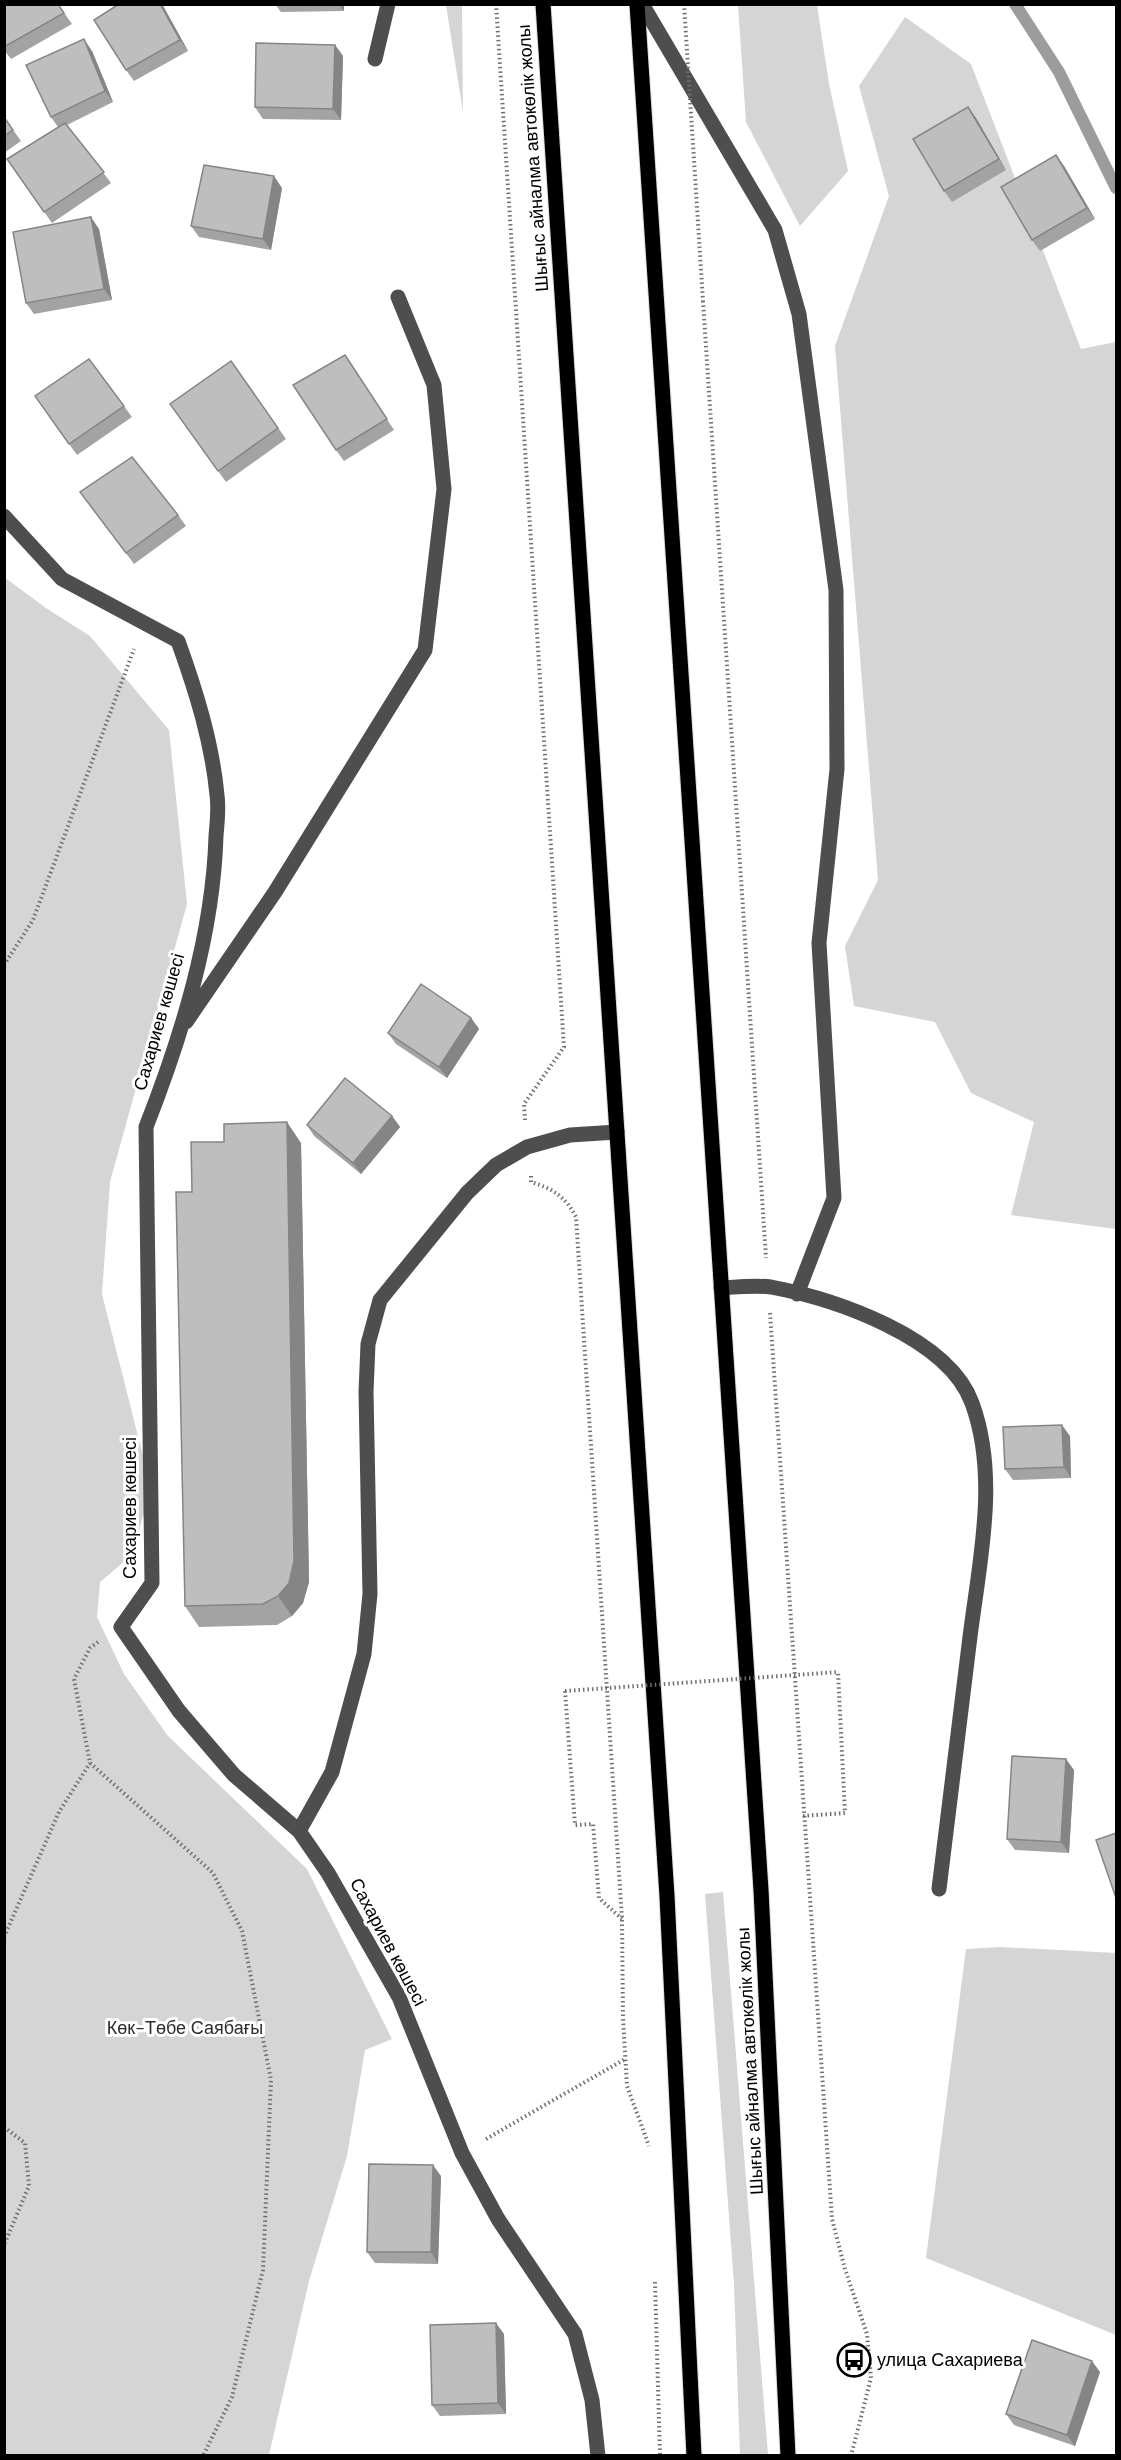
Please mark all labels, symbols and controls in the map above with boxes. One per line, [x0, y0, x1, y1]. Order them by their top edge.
street label: Шығыс айналма автокөлік жолы [512, 24, 554, 292]
street label: Сахариев көшесі [128, 951, 190, 1093]
street label: Сахариев көшесі [118, 1437, 142, 1579]
street label: Сахариев көшесі [344, 1874, 432, 2010]
street label: Шығыс айналма автокөлік жолы [731, 1927, 769, 2195]
park label: Көк-Төбе Саябағы [107, 2016, 263, 2040]
bus stop icon: улица Сахариева [836, 2342, 872, 2378]
place label: улица Сахариева [877, 2348, 1024, 2372]

